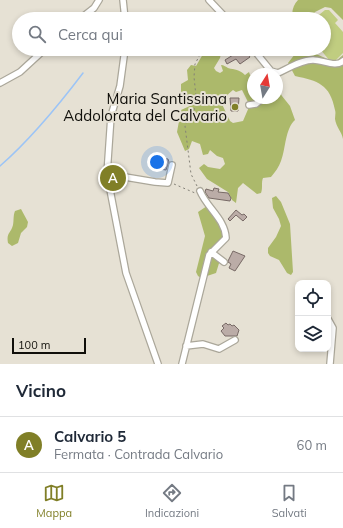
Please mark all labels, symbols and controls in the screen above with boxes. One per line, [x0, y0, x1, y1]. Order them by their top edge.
search box [12, 12, 331, 56]
icon: search [26, 23, 48, 45]
text: Cerca qui [58, 25, 123, 44]
north arrow [247, 68, 283, 104]
place label: Maria Santissima Addolorata del Calvario [63, 89, 227, 125]
marker: Maria Santissima Addolorata del Calvario [230, 102, 240, 112]
your location [147, 152, 167, 172]
pin: A [100, 163, 126, 193]
map controls [295, 280, 331, 352]
button: locate [295, 280, 331, 316]
button: layers [295, 316, 331, 352]
scale bar [12, 336, 86, 355]
text: 100 m [18, 338, 50, 352]
text: Vicino [16, 380, 66, 401]
text: Calvario 5 [54, 427, 126, 446]
text: A [24, 437, 34, 453]
text: 60 m [297, 437, 327, 453]
text: Fermata · Contrada Calvario [54, 446, 223, 462]
tab: Mappa [36, 482, 72, 520]
tab: Indicazioni [145, 482, 199, 520]
tab: Salvati [272, 482, 307, 520]

